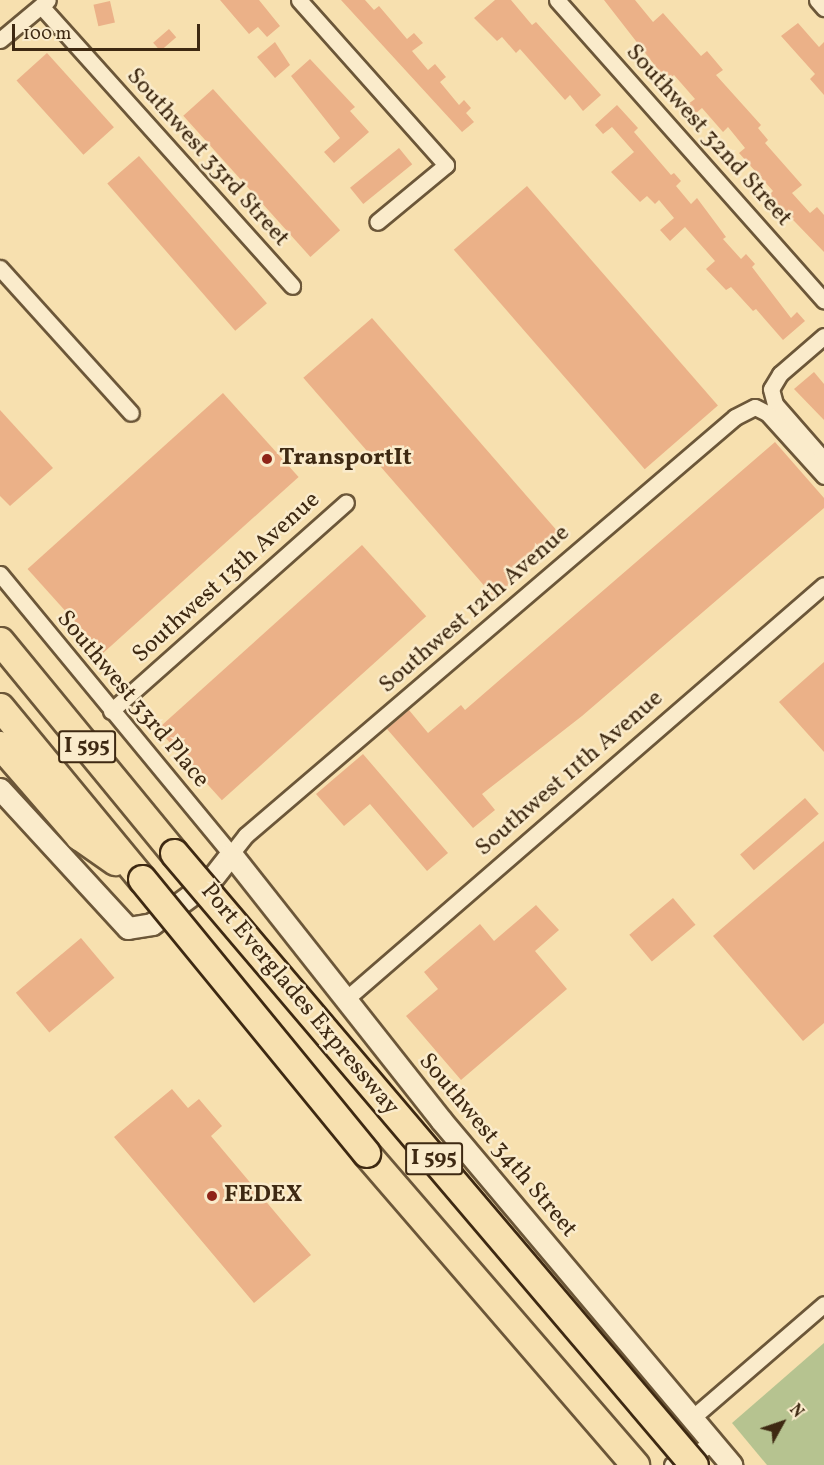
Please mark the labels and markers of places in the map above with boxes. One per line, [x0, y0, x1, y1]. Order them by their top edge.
place label: TransportIt [279, 445, 412, 473]
marker: TransportIt [260, 452, 274, 466]
place label: FEDEX [224, 1182, 303, 1210]
marker: FEDEX [205, 1189, 219, 1203]

